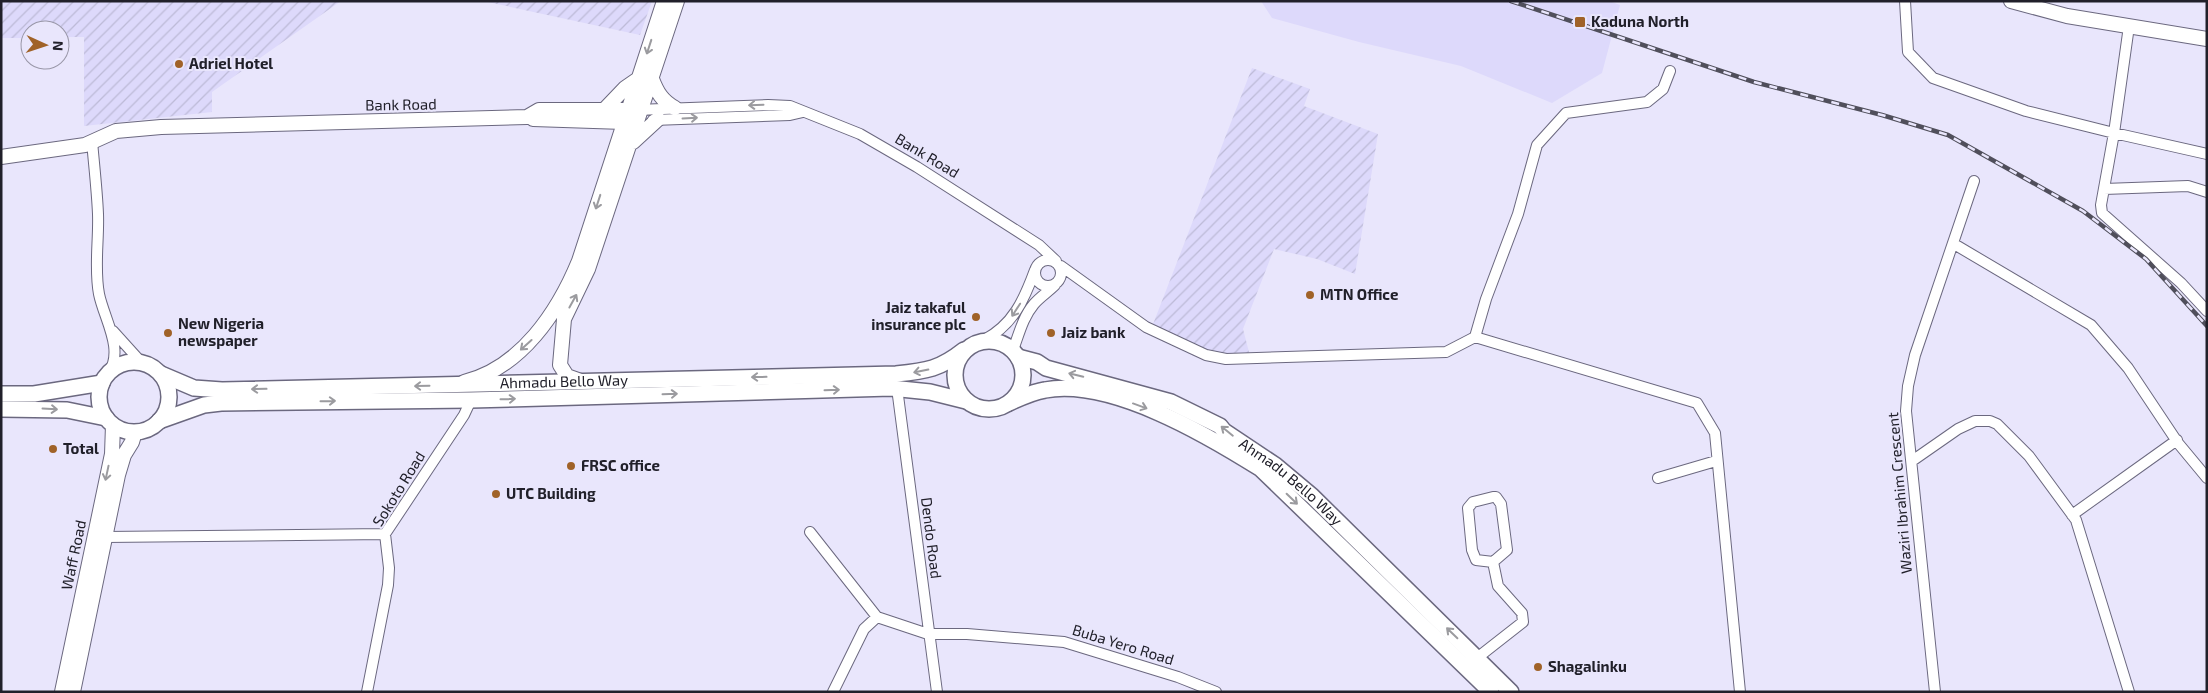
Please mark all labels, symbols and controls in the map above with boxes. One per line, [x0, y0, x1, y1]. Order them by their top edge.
place label: Kaduna North [1591, 12, 1689, 30]
marker: Kaduna North [1573, 15, 1587, 29]
north arrow [20, 20, 70, 70]
one-way arrow [643, 39, 653, 55]
text: N [50, 40, 67, 51]
place label: Adriel Hotel [189, 54, 273, 72]
marker: Adriel Hotel [173, 58, 185, 70]
street label: Bank Road [365, 94, 437, 114]
one-way arrow [748, 101, 764, 110]
one-way arrow [682, 113, 698, 122]
street label: Bank Road [892, 129, 963, 181]
one-way arrow [593, 194, 603, 210]
place label: MTN Office [1320, 285, 1398, 303]
marker: MTN Office [1304, 289, 1316, 301]
one-way arrow [568, 293, 578, 308]
place label: Jaiz takaful insurance plc [871, 298, 966, 333]
one-way arrow [1011, 303, 1021, 317]
marker: Jaiz takaful insurance plc [970, 311, 982, 323]
place label: New Nigeria newspaper [178, 314, 264, 349]
place label: Jaiz bank [1061, 323, 1126, 341]
marker: New Nigeria newspaper [162, 327, 174, 339]
marker: Jaiz bank [1045, 327, 1057, 339]
one-way arrow [519, 339, 532, 351]
one-way arrow [914, 366, 930, 376]
street label: Ahmadu Bello Way [500, 370, 628, 391]
one-way arrow [1068, 370, 1084, 379]
one-way arrow [752, 373, 768, 382]
one-way arrow [414, 381, 430, 390]
one-way arrow [252, 384, 268, 394]
one-way arrow [824, 385, 840, 394]
one-way arrow [662, 389, 678, 399]
one-way arrow [499, 394, 515, 403]
one-way arrow [319, 396, 335, 406]
one-way arrow [1132, 402, 1147, 411]
one-way arrow [42, 405, 58, 414]
street label: Waziri Ibrahim Crescent [1883, 411, 1915, 575]
one-way arrow [1221, 426, 1234, 437]
street label: Ahmadu Bello Way [1236, 434, 1347, 529]
place label: Total [63, 439, 99, 457]
marker: Total [47, 443, 59, 455]
street label: Sokoto Road [368, 448, 428, 529]
place label: FRSC office [581, 456, 660, 474]
marker: FRSC office [565, 460, 577, 472]
one-way arrow [102, 465, 112, 481]
place label: UTC Building [506, 484, 596, 502]
marker: UTC Building [490, 488, 502, 500]
one-way arrow [1286, 493, 1299, 505]
street label: Dendo Road [918, 496, 946, 580]
street label: Waff Road [57, 518, 89, 591]
street label: Buba Yero Road [1070, 620, 1176, 668]
one-way arrow [1445, 627, 1458, 639]
place label: Shagalinku [1548, 657, 1627, 675]
marker: Shagalinku [1532, 661, 1544, 673]

